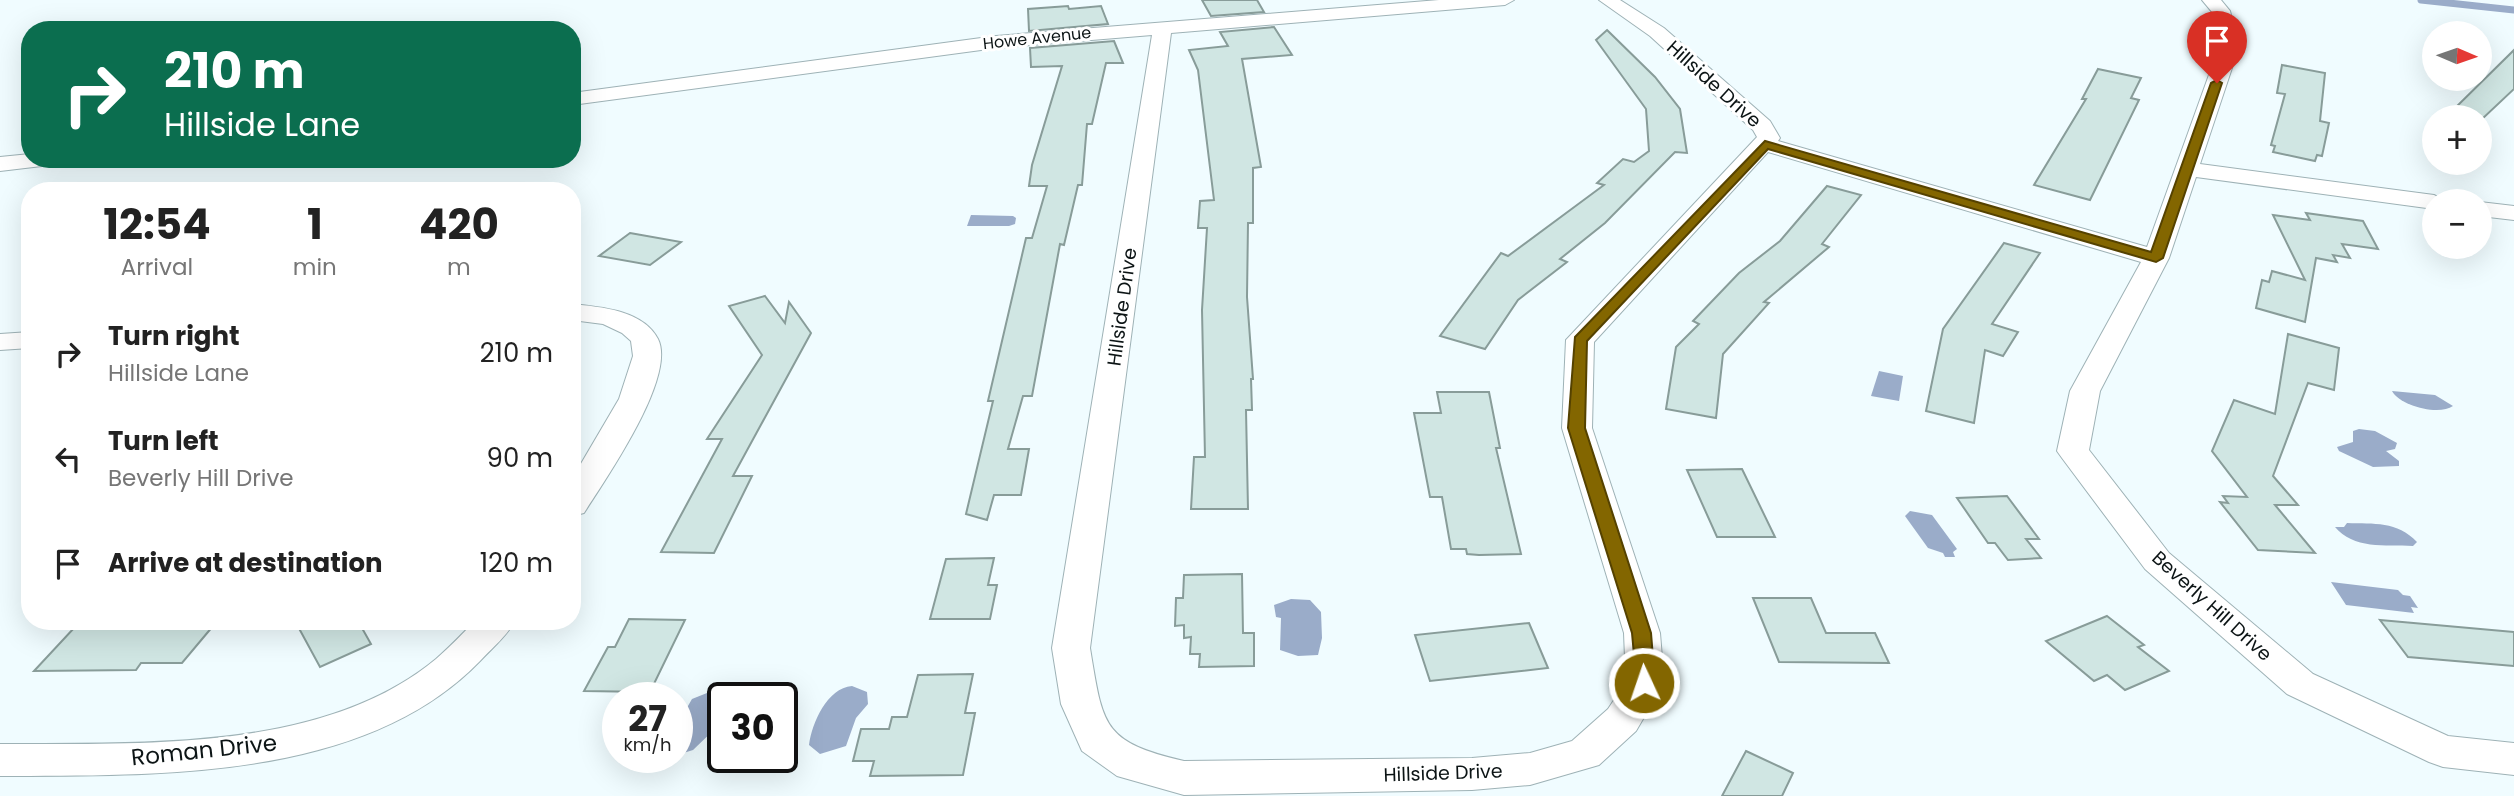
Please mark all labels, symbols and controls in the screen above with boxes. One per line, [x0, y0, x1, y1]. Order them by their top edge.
pin [2187, 11, 2247, 83]
street label: Howe Avenue [982, 21, 1092, 55]
north arrow [2422, 21, 2492, 91]
map controls [2422, 21, 2492, 259]
icon: arrive [2198, 22, 2236, 60]
street label: Hillside Drive [1661, 34, 1767, 134]
text: 210 m [164, 37, 305, 105]
icon: right [49, 49, 140, 140]
text: Hillside Lane [164, 102, 360, 147]
button: + [2422, 105, 2492, 175]
button: − [2422, 189, 2492, 259]
text: 12:54 [103, 195, 211, 254]
text: 1 [307, 195, 323, 254]
text: 420 [419, 195, 499, 254]
street label: Hillside Drive [1100, 246, 1144, 368]
text: Arrival [121, 251, 193, 283]
text: min [293, 251, 337, 283]
text: m [447, 251, 471, 283]
text: Turn right [108, 318, 240, 354]
icon: right [49, 335, 87, 373]
text: 210 m [480, 335, 553, 371]
text: Hillside Lane [108, 357, 249, 389]
text: Turn left [108, 423, 219, 459]
icon: left [49, 440, 87, 478]
text: 90 m [487, 440, 553, 476]
text: Beverly Hill Drive [108, 462, 294, 494]
icon: arrive [49, 545, 87, 583]
text: Arrive at destination [108, 545, 383, 581]
text: 120 m [480, 545, 553, 581]
street label: Beverly Hill Drive [2146, 545, 2278, 667]
position arrow [1607, 646, 1681, 720]
speed limit sign: 30 [707, 682, 798, 773]
text: 27 [628, 694, 667, 743]
street label: Roman Drive [129, 726, 279, 774]
text: km/h [624, 732, 671, 757]
street label: Hillside Drive [1383, 757, 1503, 789]

